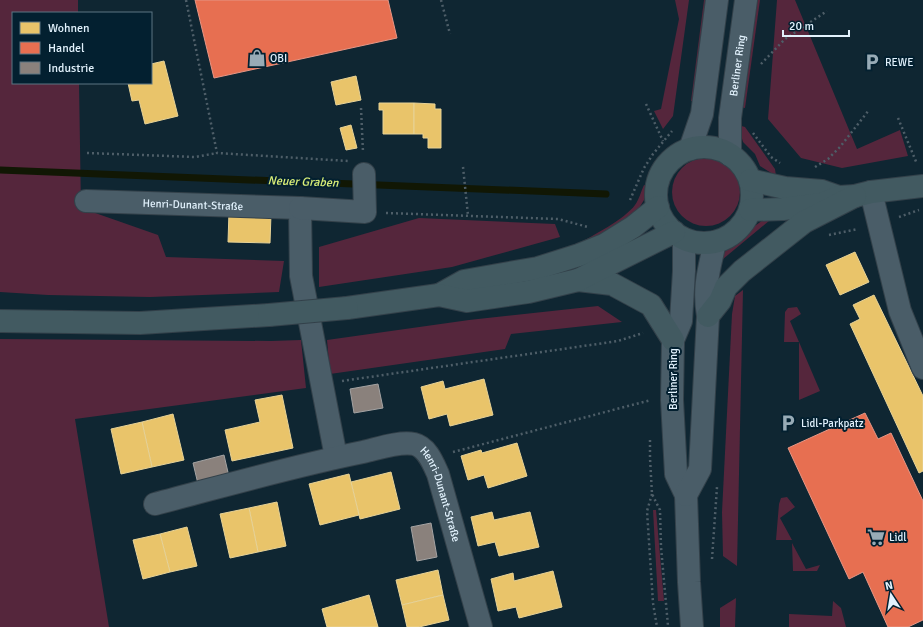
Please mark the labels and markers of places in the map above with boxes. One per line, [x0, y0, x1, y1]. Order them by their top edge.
shop icon: OBI [247, 48, 267, 68]
place label: OBI [270, 52, 287, 65]
parking icon: REWE [862, 52, 882, 72]
place label: REWE [885, 56, 913, 69]
parking icon: Lidl-Parkpatz [778, 413, 798, 433]
place label: Lidl-Parkpatz [801, 417, 864, 430]
supermarket icon: Lidl [866, 527, 886, 547]
place label: Lidl [889, 531, 907, 544]

